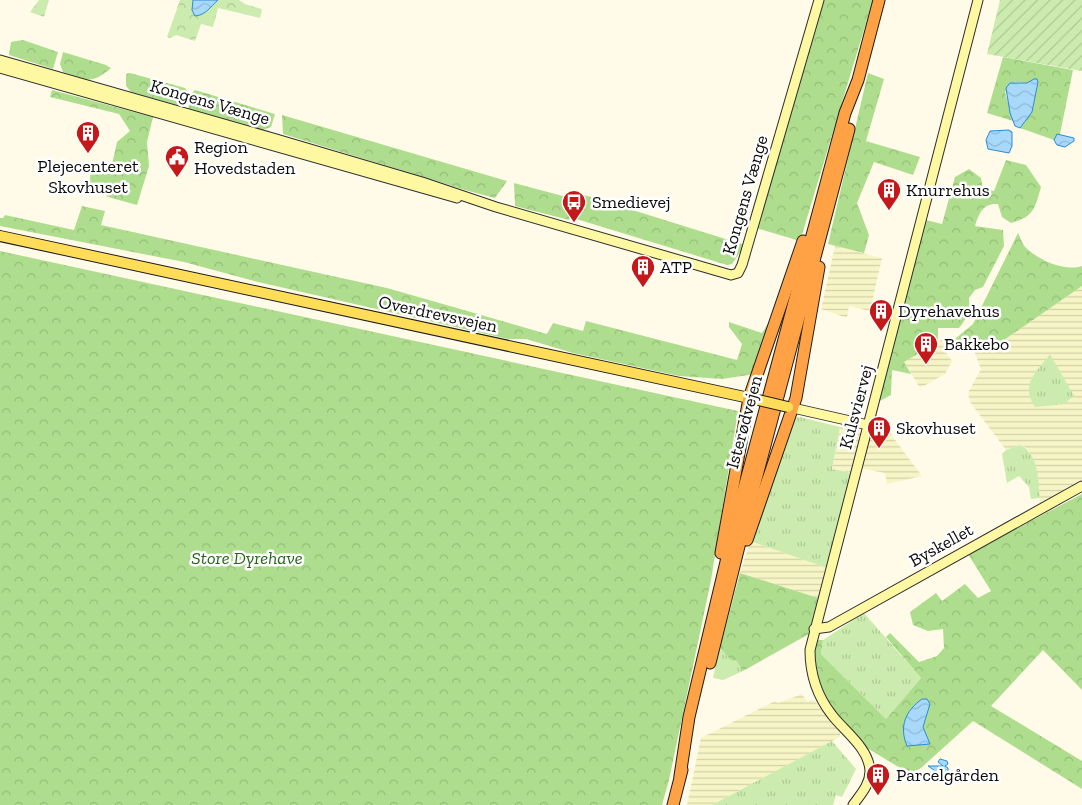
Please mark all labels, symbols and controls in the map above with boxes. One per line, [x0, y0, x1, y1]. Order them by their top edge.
street label: Kongens Vænge [148, 74, 272, 130]
building icon: Plejecenteret Skovhuset [75, 120, 101, 154]
street label: Kongens Vænge [717, 133, 773, 257]
place label: Region Hovedstaden [194, 136, 296, 179]
public building icon: Region Hovedstaden [164, 144, 190, 178]
place label: Plejecenteret Skovhuset [37, 155, 139, 198]
building icon: Knurrehus [876, 177, 902, 211]
place label: Knurrehus [906, 179, 990, 201]
bus stop icon: Smedievej [561, 189, 587, 223]
place label: Smedievej [592, 191, 671, 213]
building icon: ATP [630, 254, 656, 288]
place label: ATP [660, 256, 692, 278]
street label: Overdrevsvejen [377, 291, 500, 337]
building icon: Dyrehavehus [868, 298, 894, 332]
place label: Dyrehavehus [898, 300, 1000, 322]
building icon: Bakkebo [913, 331, 939, 365]
place label: Bakkebo [944, 333, 1009, 355]
street label: Kulsviervej [834, 362, 878, 452]
street label: Isterødvejen [721, 372, 767, 471]
building icon: Skovhuset [866, 415, 892, 449]
place label: Skovhuset [896, 417, 976, 439]
street label: Byskellet [905, 518, 977, 572]
park label: Store Dyrehave [191, 547, 303, 569]
building icon: Parcelgården [865, 762, 891, 796]
place label: Parcelgården [896, 764, 1000, 786]

